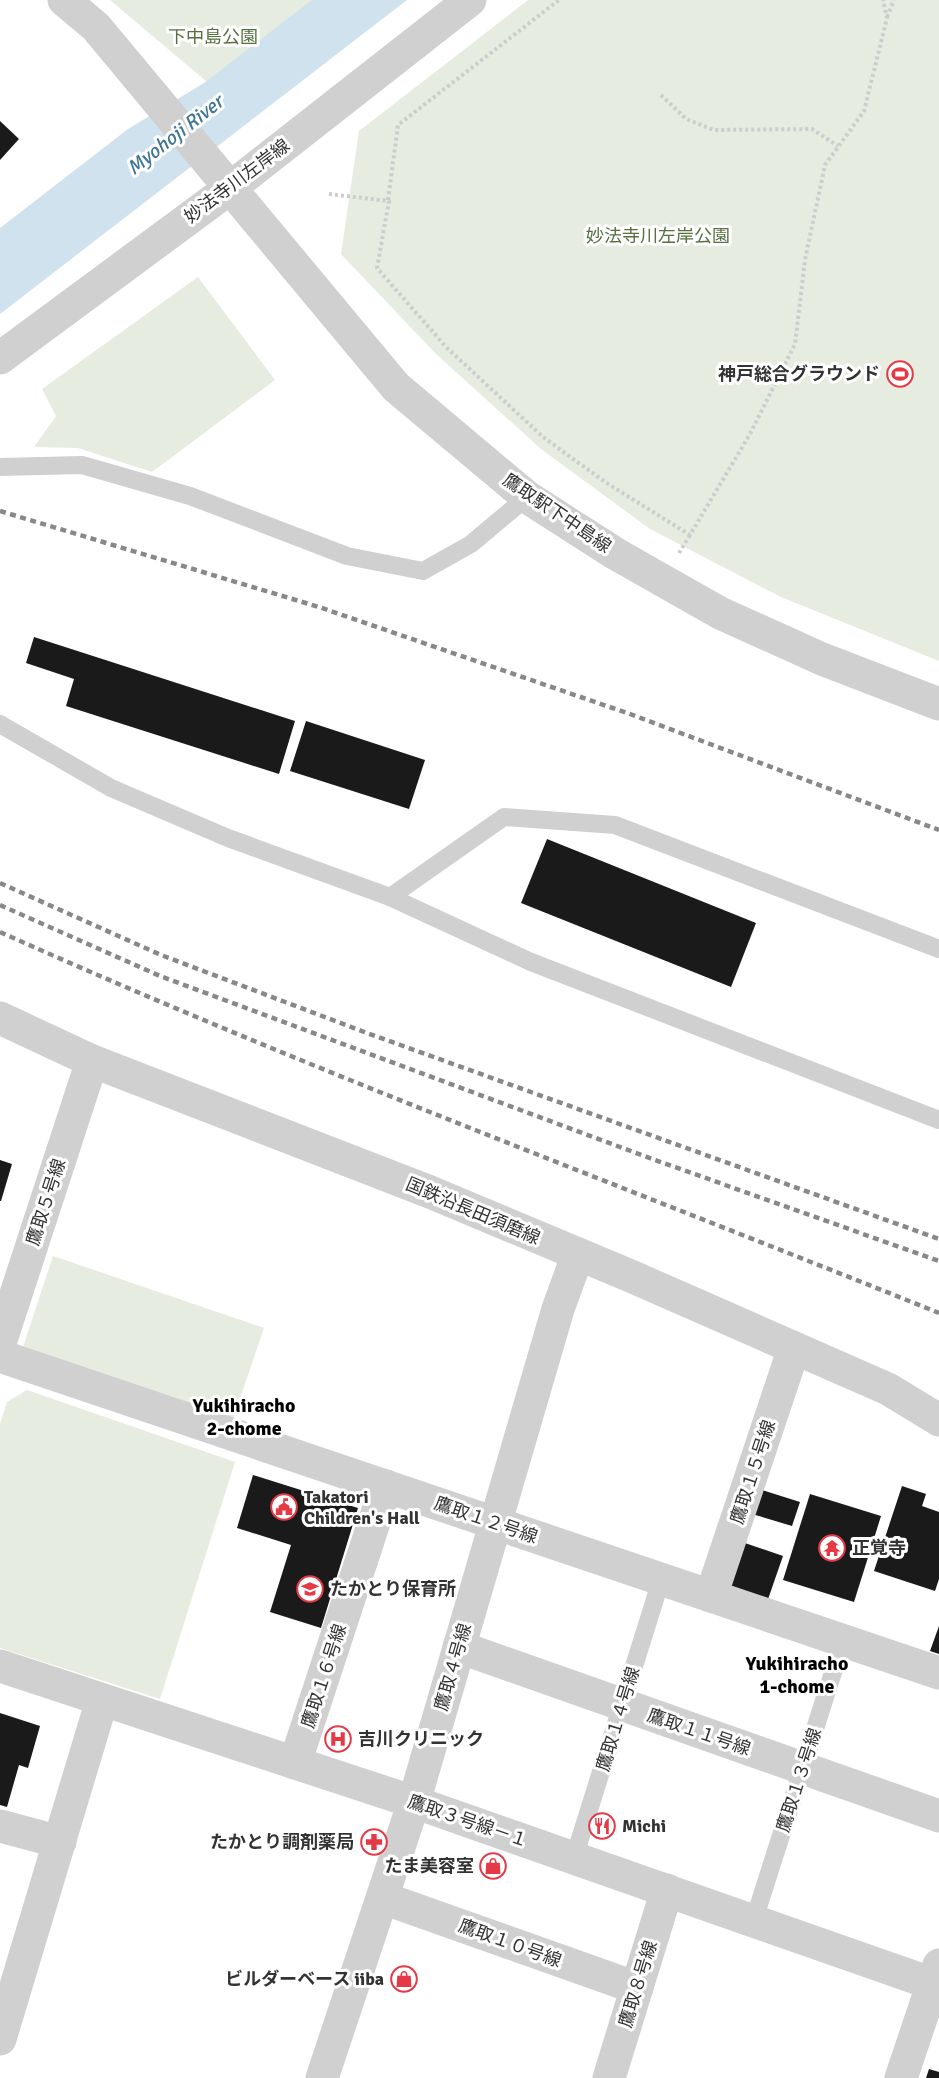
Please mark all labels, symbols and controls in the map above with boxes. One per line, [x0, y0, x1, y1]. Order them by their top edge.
park label: 下中島公園 [168, 26, 258, 48]
water label: Myohoji River [122, 88, 230, 180]
street label: 妙法寺川左岸線 [180, 134, 294, 228]
park label: 妙法寺川左岸公園 [586, 225, 730, 247]
sports icon: 神戸総合グラウンド [885, 359, 915, 389]
place label: 神戸総合グラウンド [718, 363, 880, 385]
street label: 鷹取駅下中島線 [499, 469, 615, 557]
street label: 鷹取５号線 [22, 1156, 70, 1248]
street label: 国鉄沿長田須磨線 [402, 1173, 544, 1249]
district label: Yukihiracho 2-chome [192, 1393, 295, 1441]
street label: 鷹取１５号線 [726, 1417, 780, 1527]
place label: Takatori Children's Hall [304, 1486, 420, 1529]
public building icon: Takatori Children's Hall [269, 1492, 299, 1522]
street label: 鷹取１２号線 [431, 1492, 541, 1548]
temple icon: 正覚寺 [817, 1533, 847, 1563]
place label: 正覚寺 [852, 1537, 906, 1559]
school or university icon: たかとり保育所 [295, 1574, 325, 1604]
place label: たかとり保育所 [330, 1578, 456, 1600]
street label: 鷹取１６号線 [297, 1621, 351, 1731]
street label: 鷹取４号線 [430, 1621, 476, 1713]
district label: Yukihiracho 1-chome [745, 1651, 848, 1699]
street label: 鷹取１４号線 [592, 1664, 644, 1774]
street label: 鷹取１１号線 [644, 1704, 754, 1760]
hospital icon: 吉川クリニック [323, 1724, 353, 1754]
street label: 鷹取１３号線 [772, 1725, 826, 1835]
place label: 吉川クリニック [358, 1728, 484, 1750]
street label: 鷹取３号線－１ [405, 1790, 531, 1852]
restaurant icon: Michi [587, 1811, 617, 1841]
place label: Michi [622, 1815, 666, 1837]
pharmacy icon: たかとり調剤薬局 [359, 1827, 389, 1857]
place label: たかとり調剤薬局 [210, 1831, 354, 1853]
shop icon: たま美容室 [478, 1851, 508, 1881]
place label: たま美容室 [385, 1855, 474, 1877]
street label: 鷹取１０号線 [455, 1914, 565, 1972]
street label: 鷹取８号線 [614, 1938, 662, 2030]
shop icon: ビルダーベース iiba [389, 1964, 419, 1994]
place label: ビルダーベース iiba [225, 1968, 384, 1990]

